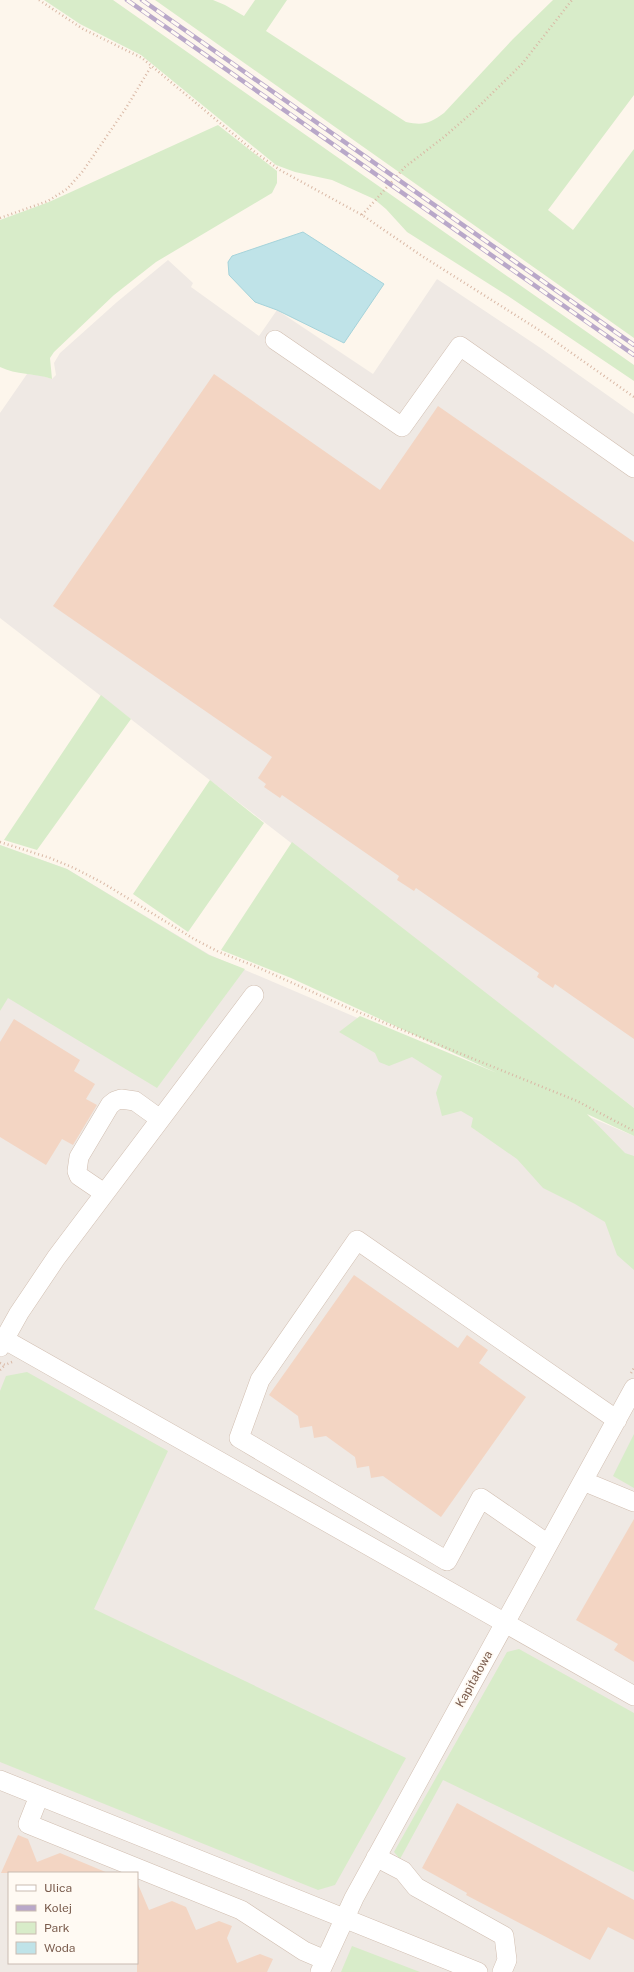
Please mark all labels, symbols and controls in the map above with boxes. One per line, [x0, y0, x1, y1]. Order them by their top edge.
street label: Kapitałowa [453, 1648, 495, 1710]
legend [8, 1872, 138, 1964]
text: Ulica [44, 1881, 72, 1895]
text: Kolej [44, 1901, 72, 1915]
text: Park [44, 1921, 70, 1935]
text: Woda [44, 1941, 75, 1955]

